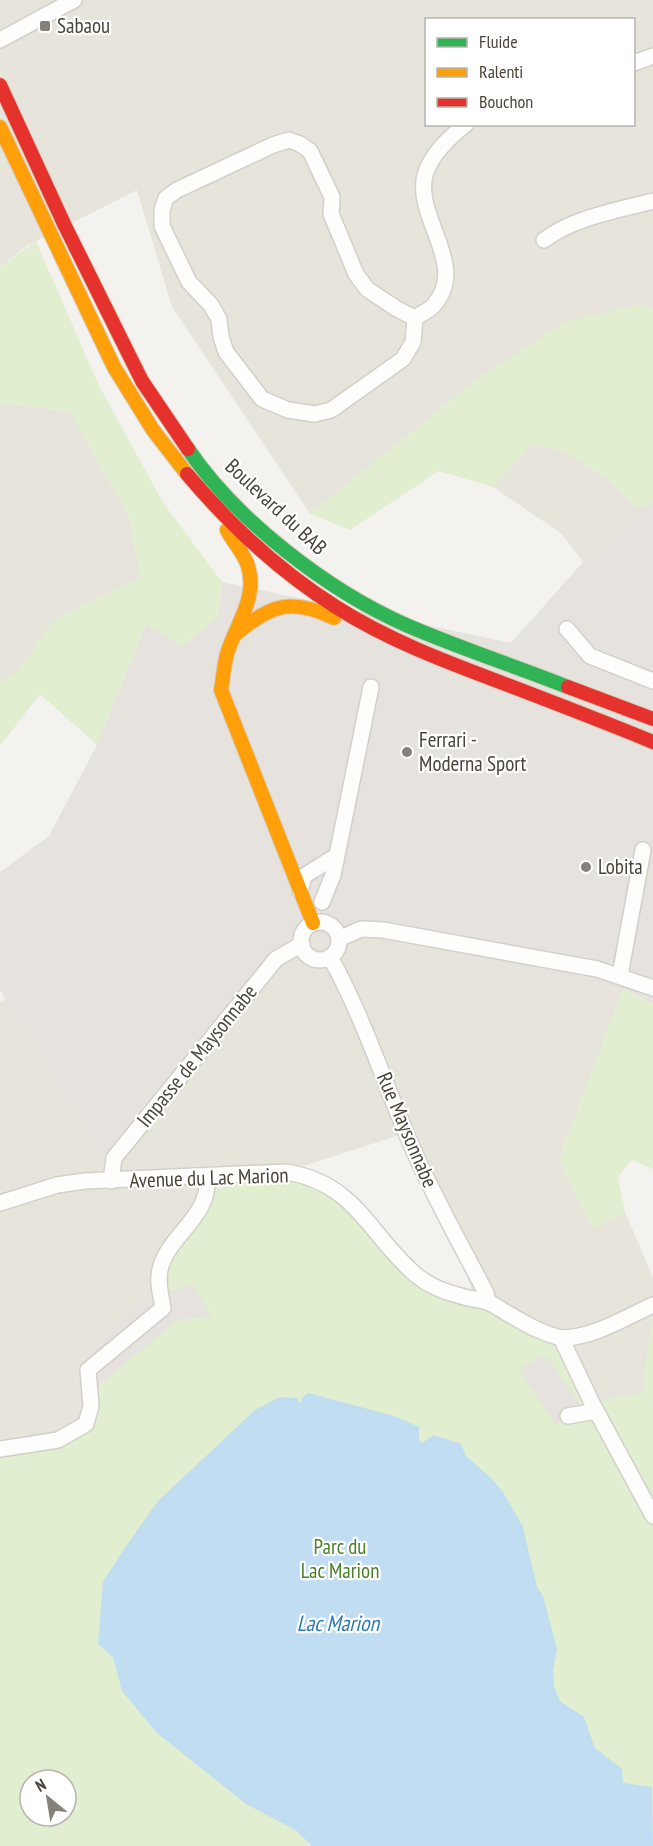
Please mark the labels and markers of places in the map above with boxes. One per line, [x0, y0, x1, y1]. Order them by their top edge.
place label: Sabaou [57, 12, 110, 39]
marker: Sabaou [38, 19, 52, 33]
place label: Ferrari - Moderna Sport [419, 726, 526, 777]
marker: Ferrari - Moderna Sport [400, 745, 414, 759]
place label: Lobita [598, 853, 643, 880]
marker: Lobita [579, 860, 593, 874]

